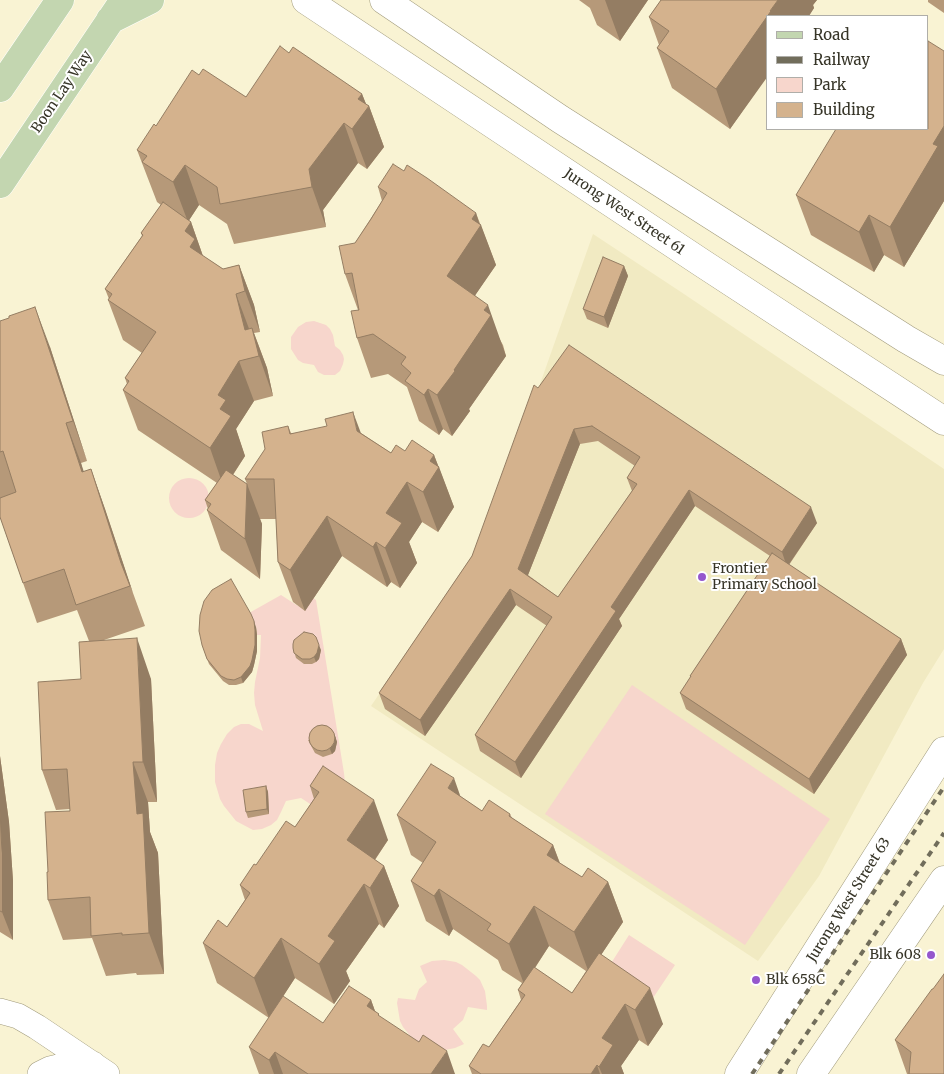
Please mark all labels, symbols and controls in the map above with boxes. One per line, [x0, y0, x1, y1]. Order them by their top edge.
legend [766, 15, 929, 130]
text: Road [813, 25, 849, 44]
street label: Boon Lay Way [28, 48, 96, 136]
text: Railway [813, 50, 870, 69]
text: Park [813, 75, 846, 94]
text: Building [813, 100, 875, 119]
street label: Jurong West Street 61 [560, 165, 688, 259]
place label: Frontier Primary School [712, 561, 817, 594]
marker: Frontier Primary School [696, 571, 708, 583]
street label: Jurong West Street 63 [804, 835, 894, 965]
place label: Blk 608 [869, 947, 921, 963]
marker: Blk 608 [925, 949, 937, 961]
place label: Blk 658C [766, 972, 825, 988]
marker: Blk 658C [750, 974, 762, 986]

